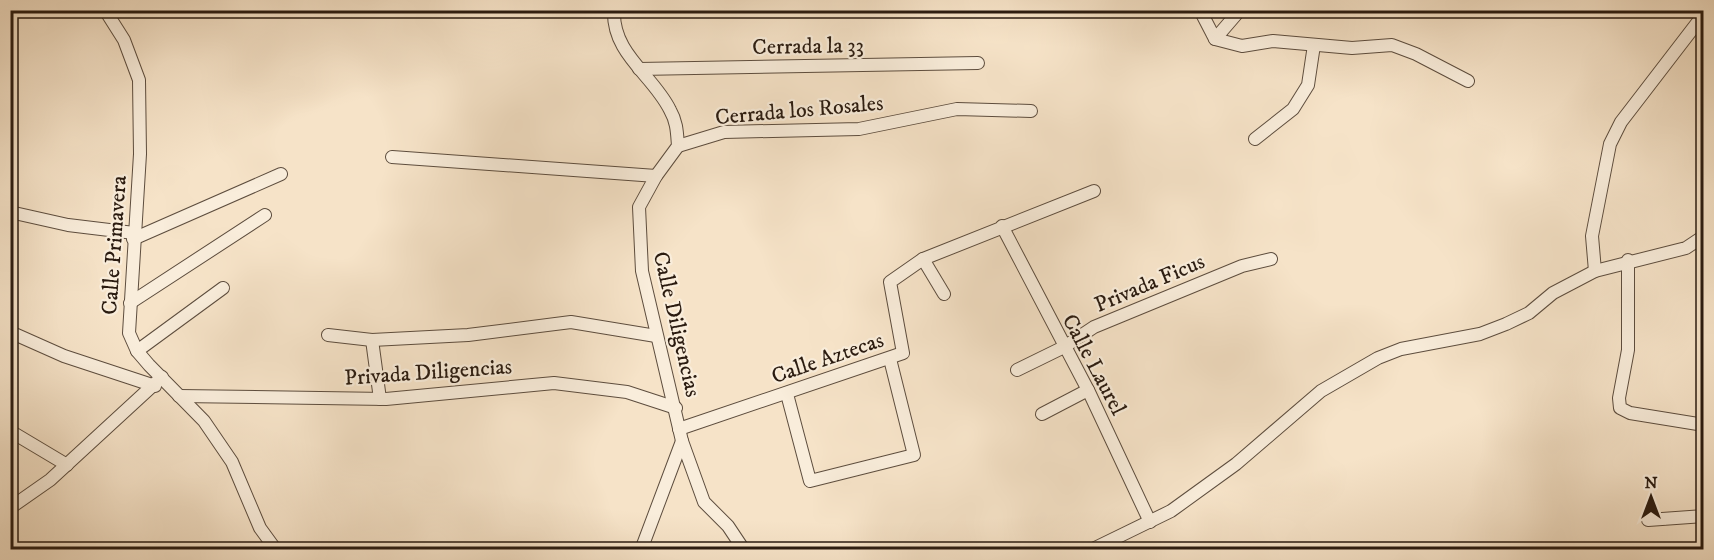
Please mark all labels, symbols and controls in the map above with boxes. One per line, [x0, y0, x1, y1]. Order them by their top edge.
street label: Cerrada la 33 [752, 32, 864, 61]
street label: Cerrada los Rosales [714, 90, 884, 131]
street label: Calle Primavera [96, 174, 133, 316]
street label: Privada Ficus [1090, 248, 1209, 319]
street label: Calle Diligencias [647, 249, 706, 400]
street label: Calle Laurel [1056, 310, 1132, 420]
street label: Calle Aztecas [768, 327, 887, 390]
street label: Privada Diligencias [343, 353, 513, 392]
north arrow [1621, 467, 1681, 527]
text: N [1644, 473, 1658, 493]

